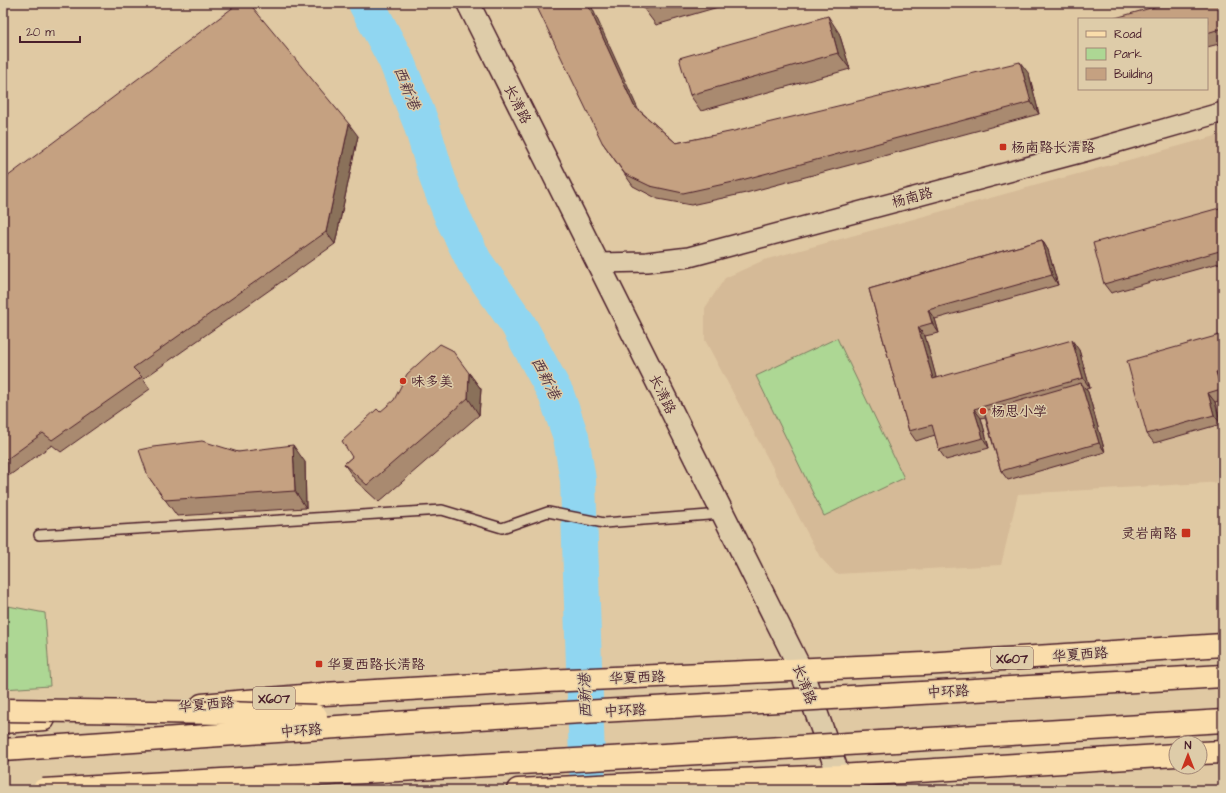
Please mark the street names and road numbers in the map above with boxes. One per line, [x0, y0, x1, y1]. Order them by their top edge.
street label: 长清路 [499, 81, 536, 128]
street label: 杨南路 [889, 183, 935, 213]
street label: 长清路 [644, 371, 680, 418]
street label: 华夏西路 [1051, 643, 1109, 667]
road number: X607 [991, 647, 1033, 669]
street label: 长清路 [787, 661, 821, 708]
street label: 华夏西路 [609, 667, 665, 689]
street label: 中环路 [927, 681, 970, 703]
road number: X607 [253, 687, 295, 709]
street label: 华夏西路 [177, 693, 235, 717]
street label: 中环路 [604, 700, 647, 722]
street label: 中环路 [279, 720, 323, 742]

